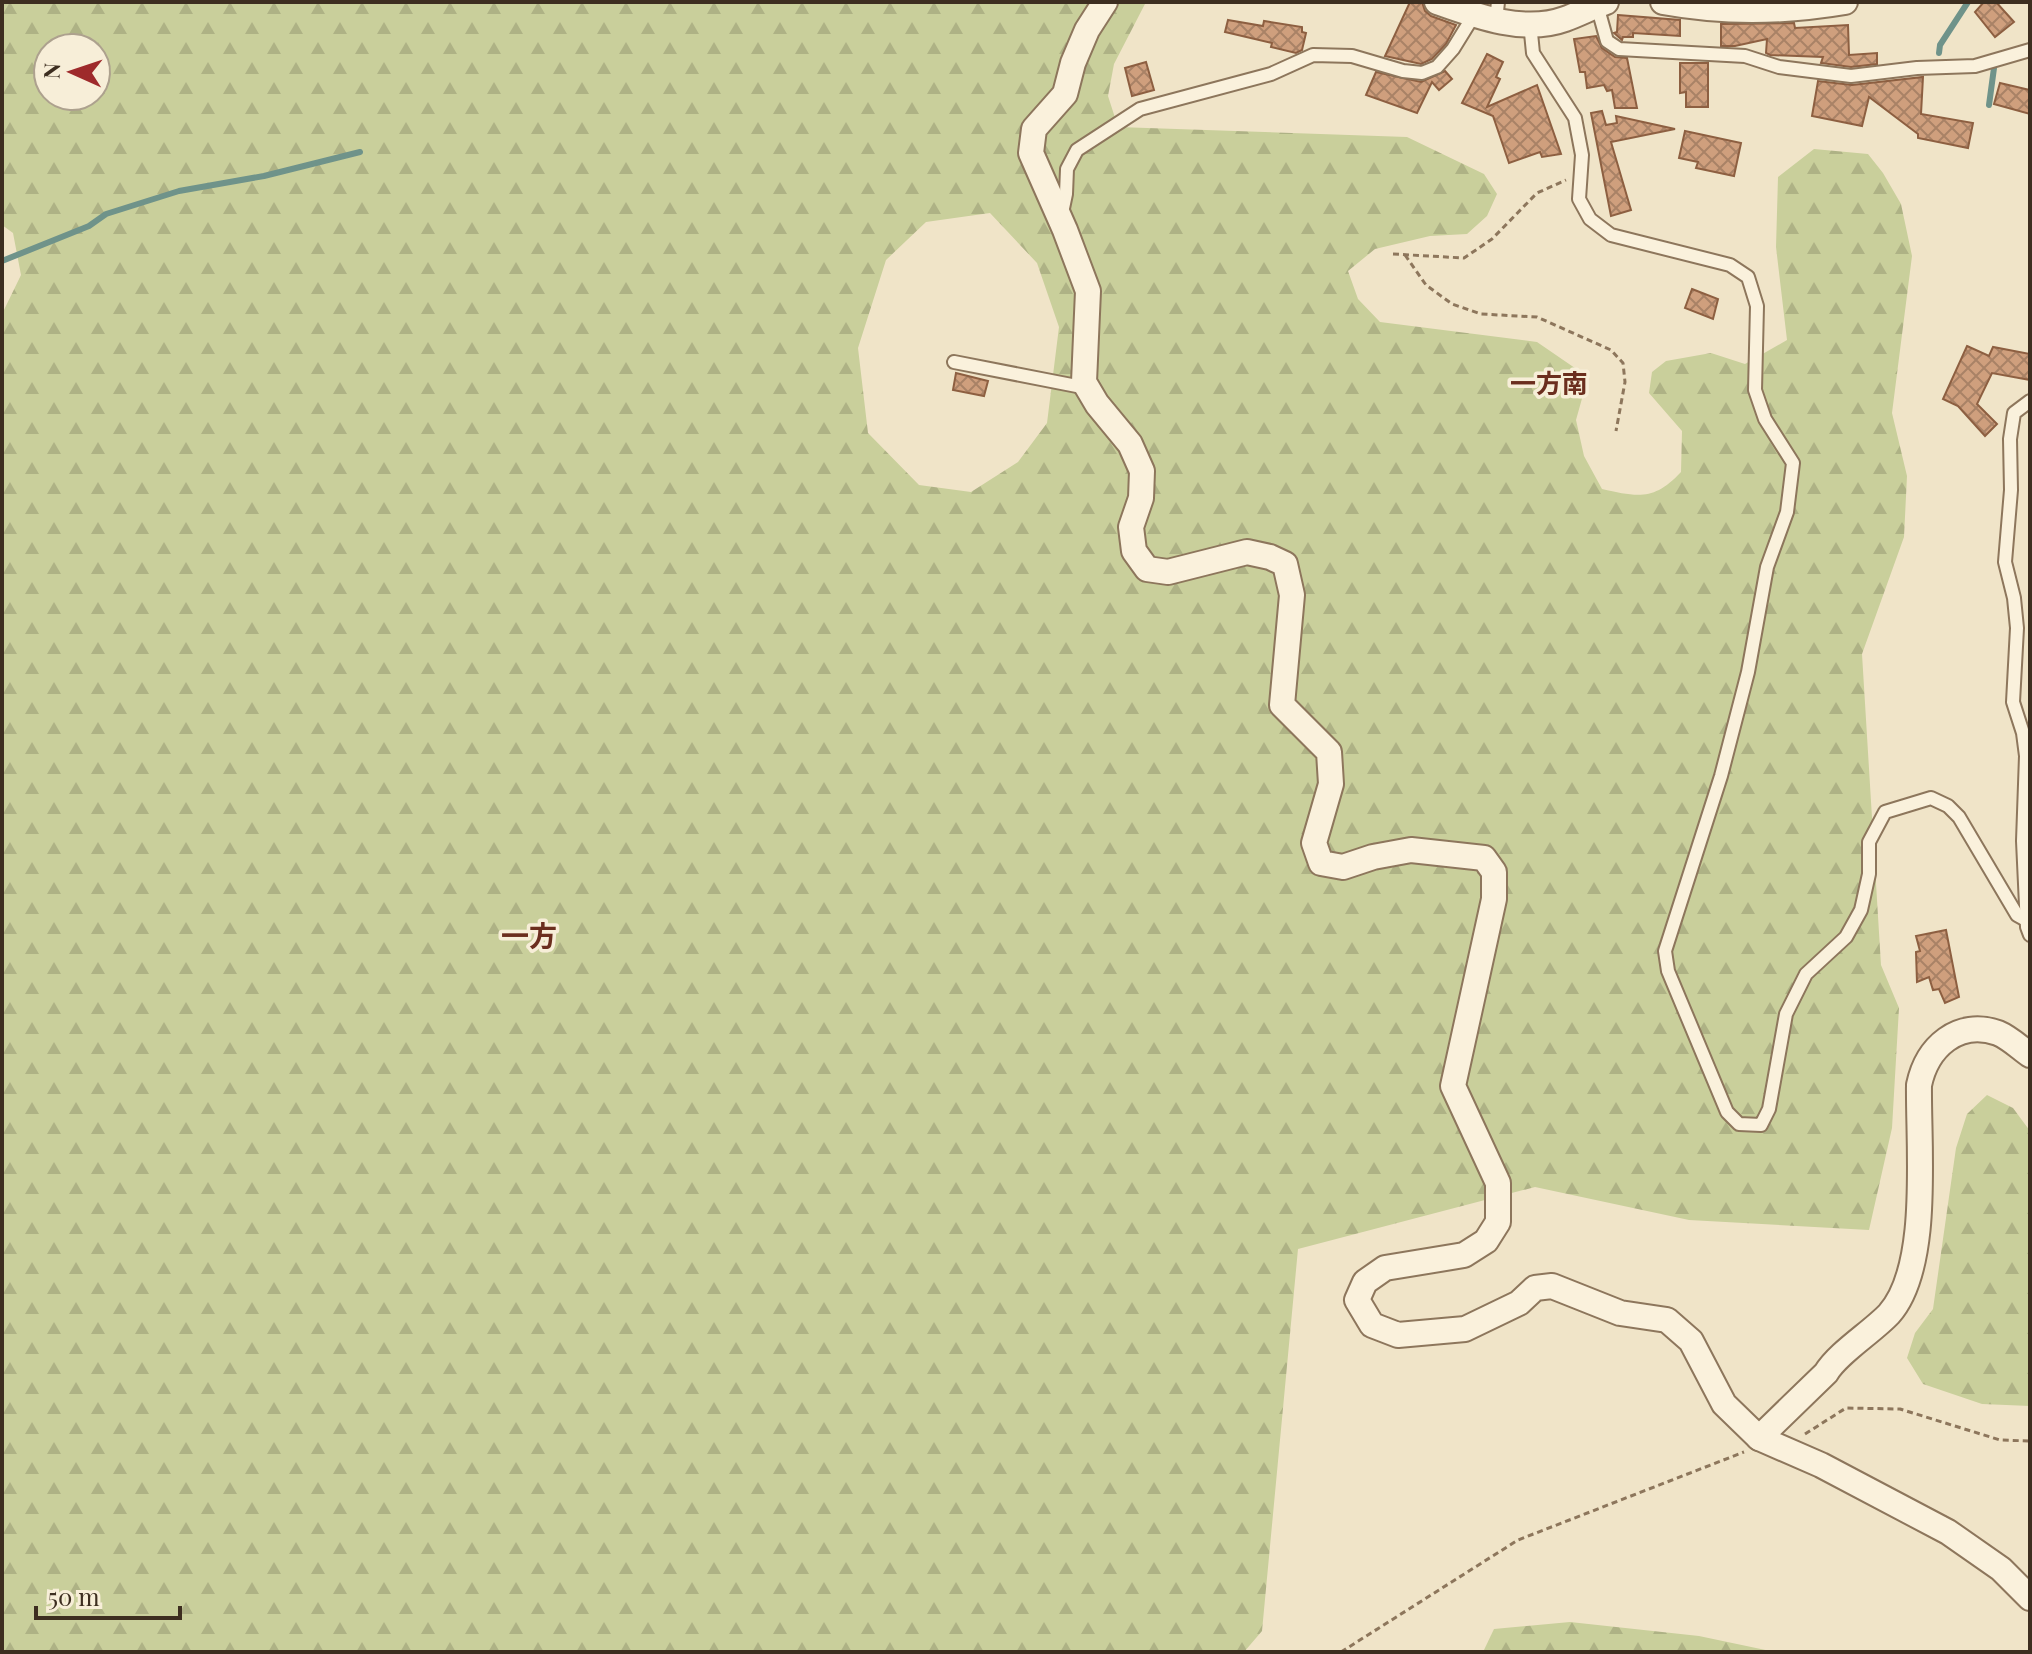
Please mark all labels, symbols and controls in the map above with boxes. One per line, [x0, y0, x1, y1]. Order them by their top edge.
north arrow [32, 32, 112, 112]
text: N [36, 62, 66, 80]
district label: 一方南 [1510, 365, 1588, 400]
district label: 一方 [501, 916, 557, 953]
scale bar [36, 1570, 180, 1620]
text: 50 m [48, 1580, 100, 1612]

